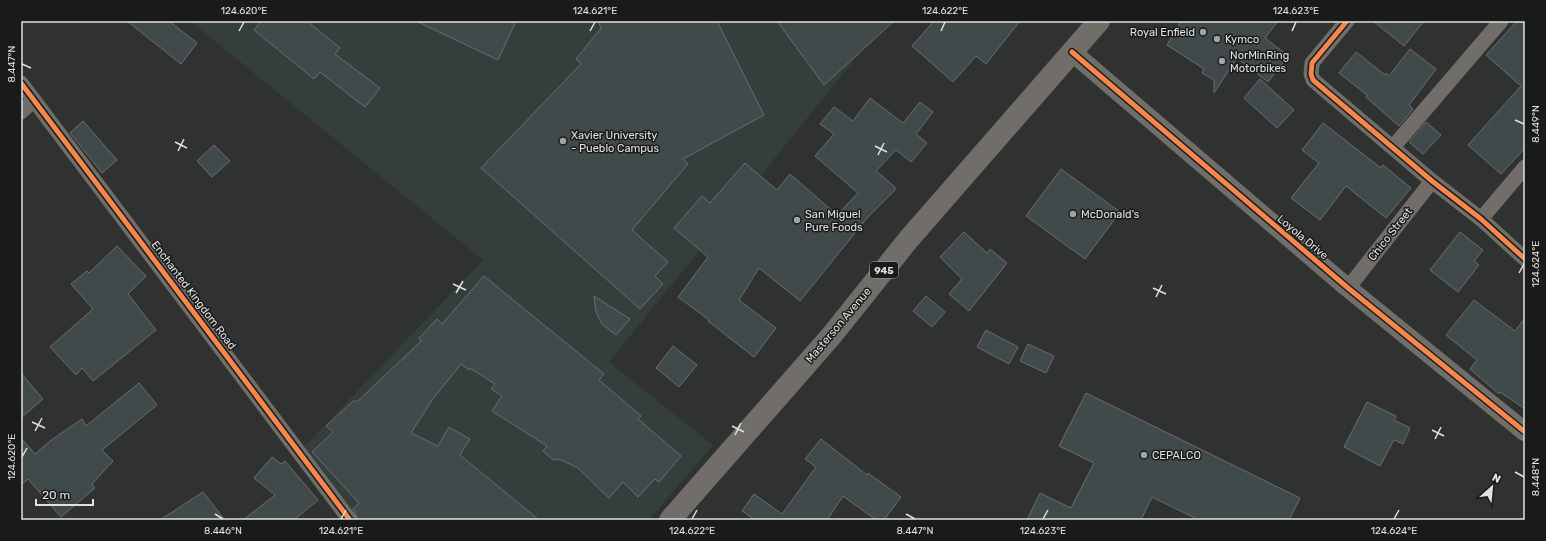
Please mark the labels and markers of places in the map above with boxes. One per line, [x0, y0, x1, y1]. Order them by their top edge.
place label: Royal Enfield [1130, 26, 1195, 39]
marker: Royal Enfield [1198, 27, 1208, 37]
place label: Kymco [1225, 33, 1259, 46]
marker: Kymco [1212, 34, 1222, 44]
place label: NorMinRing Motorbikes [1230, 49, 1289, 75]
marker: NorMinRing Motorbikes [1217, 56, 1227, 66]
place label: Xavier University - Pueblo Campus [571, 129, 659, 155]
marker: Xavier University - Pueblo Campus [558, 136, 568, 146]
place label: San Miguel Pure Foods [805, 208, 863, 234]
place label: McDonald's [1081, 208, 1140, 221]
marker: McDonald's [1068, 209, 1078, 219]
marker: San Miguel Pure Foods [792, 215, 802, 225]
place label: CEPALCO [1152, 449, 1201, 462]
marker: CEPALCO [1139, 450, 1149, 460]

